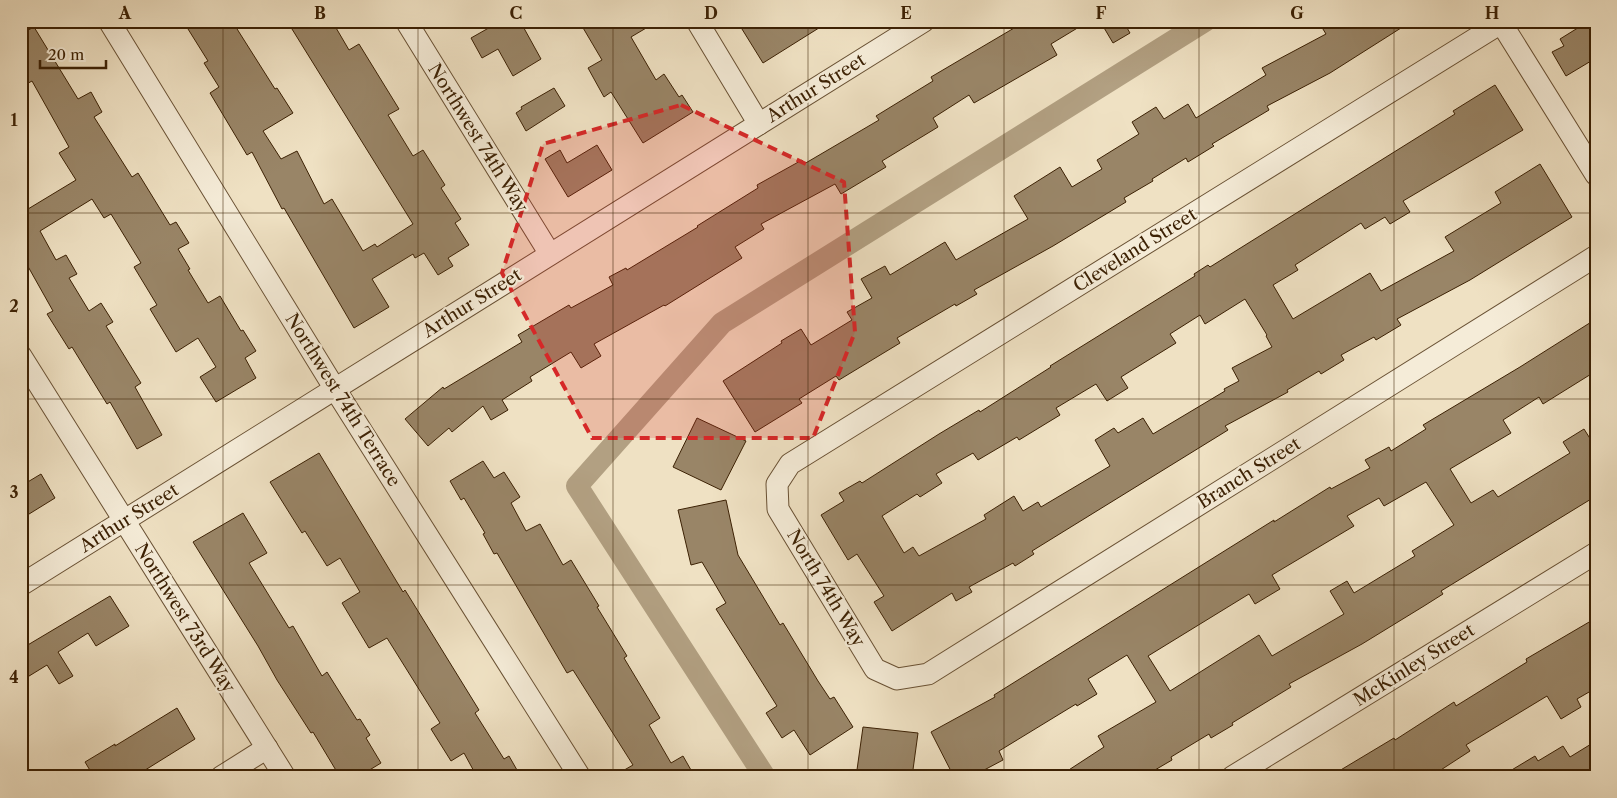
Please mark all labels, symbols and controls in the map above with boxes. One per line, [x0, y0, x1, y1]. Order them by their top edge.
text: A [118, 3, 132, 23]
text: B [314, 3, 326, 23]
text: C [510, 3, 522, 23]
text: D [704, 3, 718, 23]
text: E [900, 3, 912, 23]
text: F [1096, 3, 1107, 23]
text: G [1290, 3, 1304, 23]
text: H [1485, 3, 1499, 23]
scale bar [40, 38, 106, 70]
text: 20 m [48, 45, 84, 64]
street label: Arthur Street [762, 48, 870, 128]
street label: Northwest 74th Way [423, 60, 533, 217]
text: 1 [10, 110, 18, 130]
street label: Cleveland Street [1069, 203, 1201, 297]
street label: Arthur Street [418, 263, 526, 343]
text: 2 [9, 296, 19, 316]
street label: Northwest 74th Terrace [281, 309, 405, 491]
street label: Branch Street [1193, 432, 1305, 513]
street label: Arthur Street [75, 478, 183, 558]
text: 3 [9, 482, 19, 502]
street label: North 74th Way [782, 525, 870, 652]
street label: Northwest 73rd Way [130, 539, 240, 698]
street label: McKinley Street [1350, 619, 1479, 711]
text: 4 [9, 667, 19, 687]

